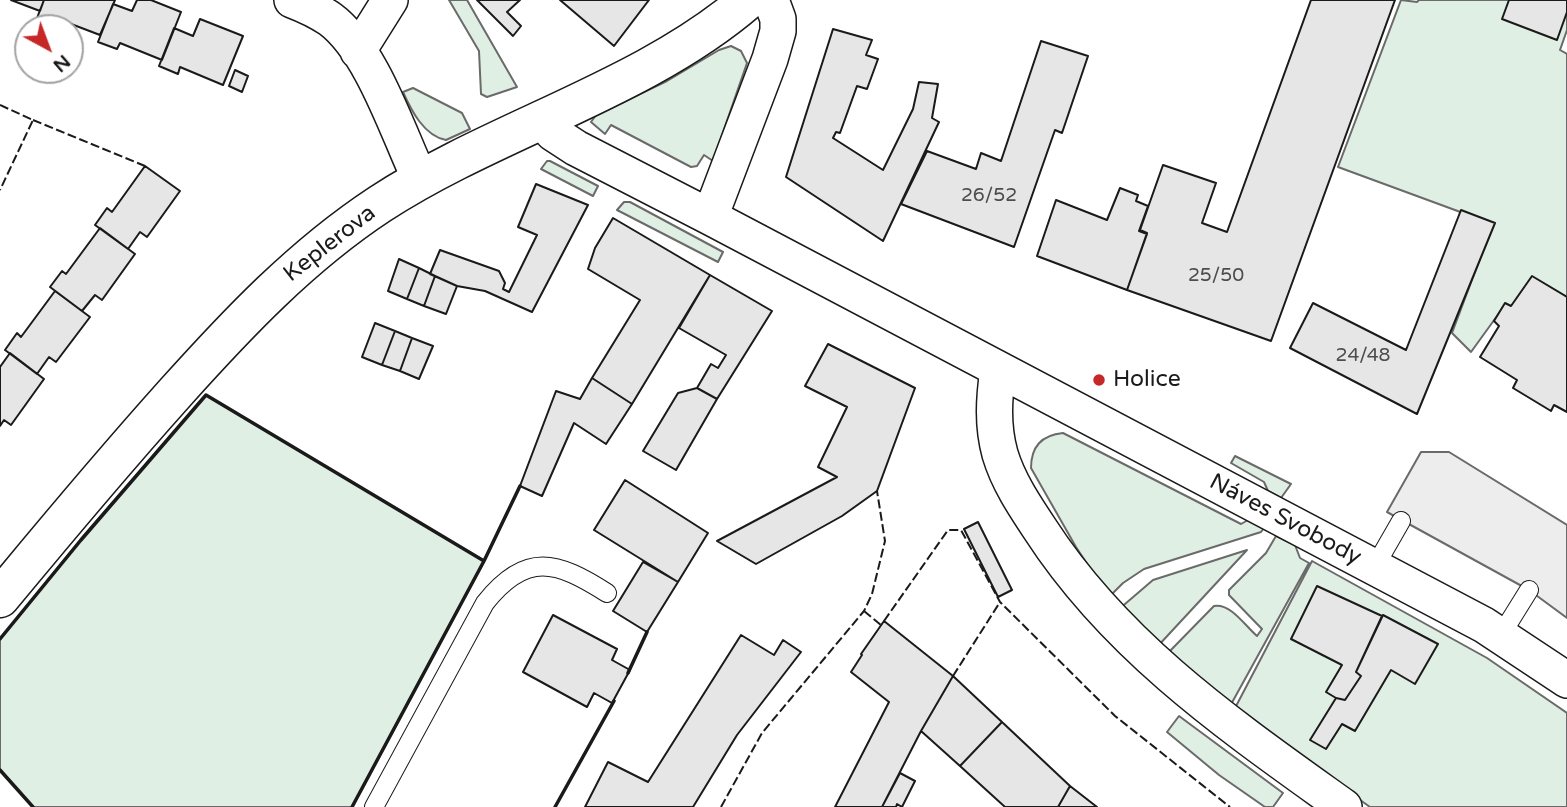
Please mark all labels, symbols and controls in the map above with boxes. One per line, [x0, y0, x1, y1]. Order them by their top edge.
north arrow [14, 14, 84, 84]
text: N [48, 50, 74, 77]
house number: 26/52 [961, 185, 1017, 207]
street label: Keplerova [279, 200, 381, 288]
house number: 25/50 [1188, 265, 1244, 287]
house number: 24/48 [1335, 345, 1391, 367]
place label: Holice [1113, 366, 1181, 394]
marker: Holice [1091, 372, 1107, 388]
street label: Náves Svobody [1204, 468, 1366, 572]

